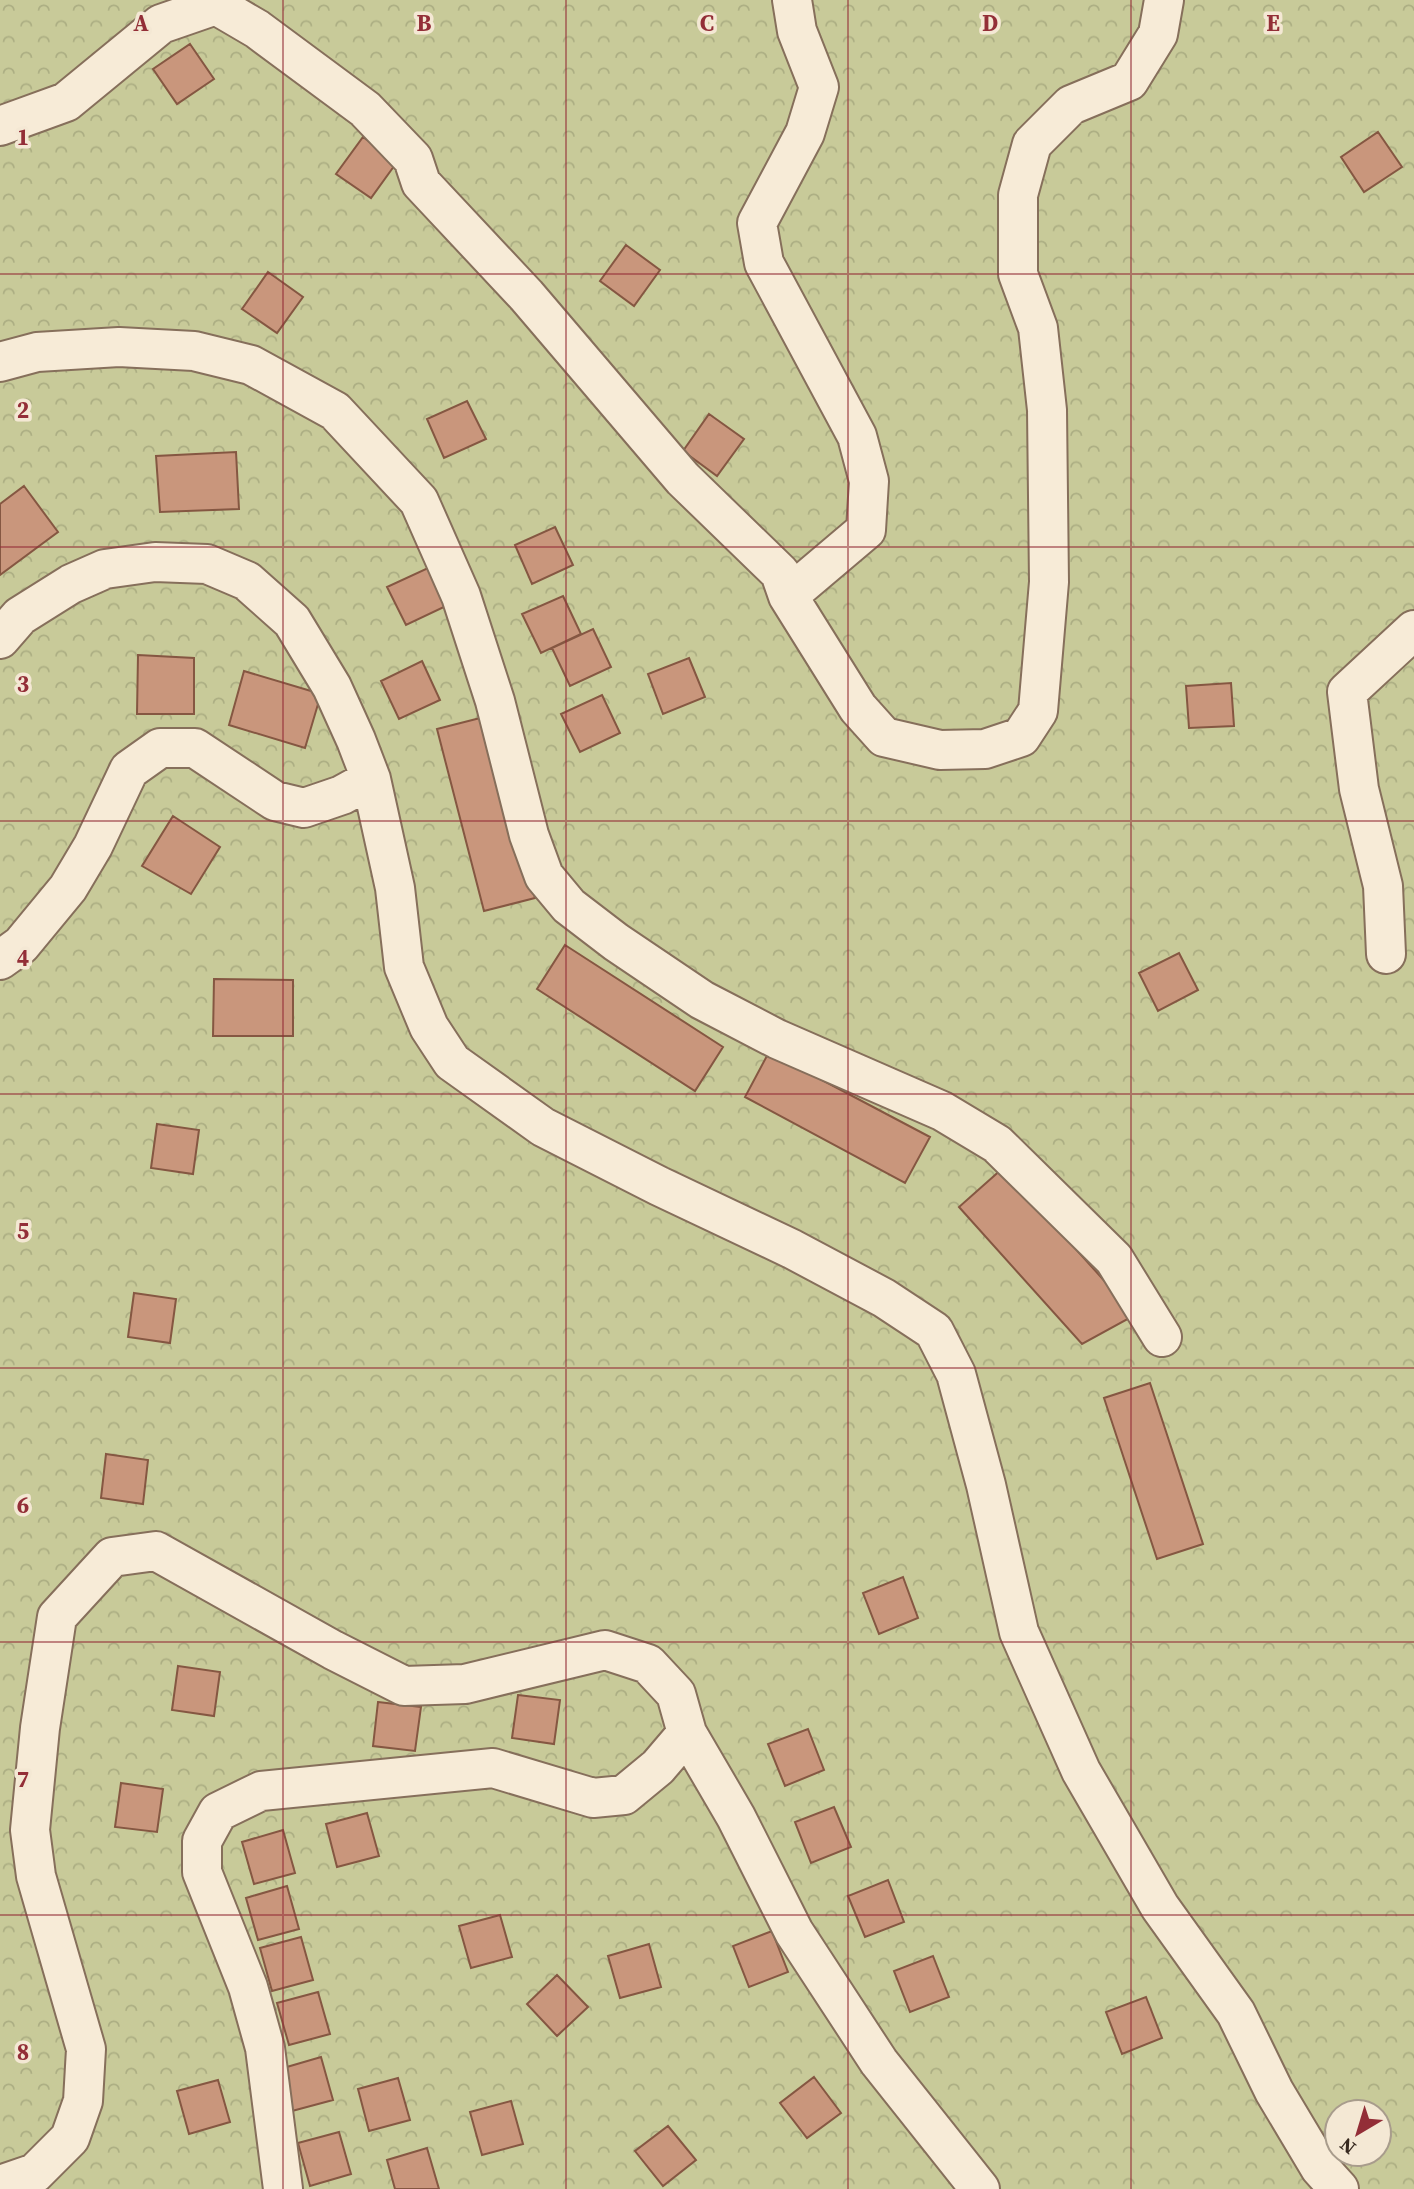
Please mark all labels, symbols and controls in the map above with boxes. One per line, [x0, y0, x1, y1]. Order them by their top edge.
text: A [133, 7, 149, 39]
text: B [417, 7, 432, 39]
text: C [700, 7, 714, 39]
text: D [982, 7, 998, 39]
text: E [1266, 7, 1280, 39]
text: 1 [17, 121, 29, 153]
text: 2 [17, 394, 29, 426]
text: 3 [17, 668, 29, 700]
text: 4 [17, 942, 29, 974]
text: 5 [17, 1215, 29, 1247]
text: 6 [17, 1489, 29, 1521]
text: 7 [17, 1763, 29, 1795]
text: 8 [17, 2036, 29, 2068]
north arrow [1323, 2098, 1393, 2168]
text: N [1334, 2132, 1361, 2161]

